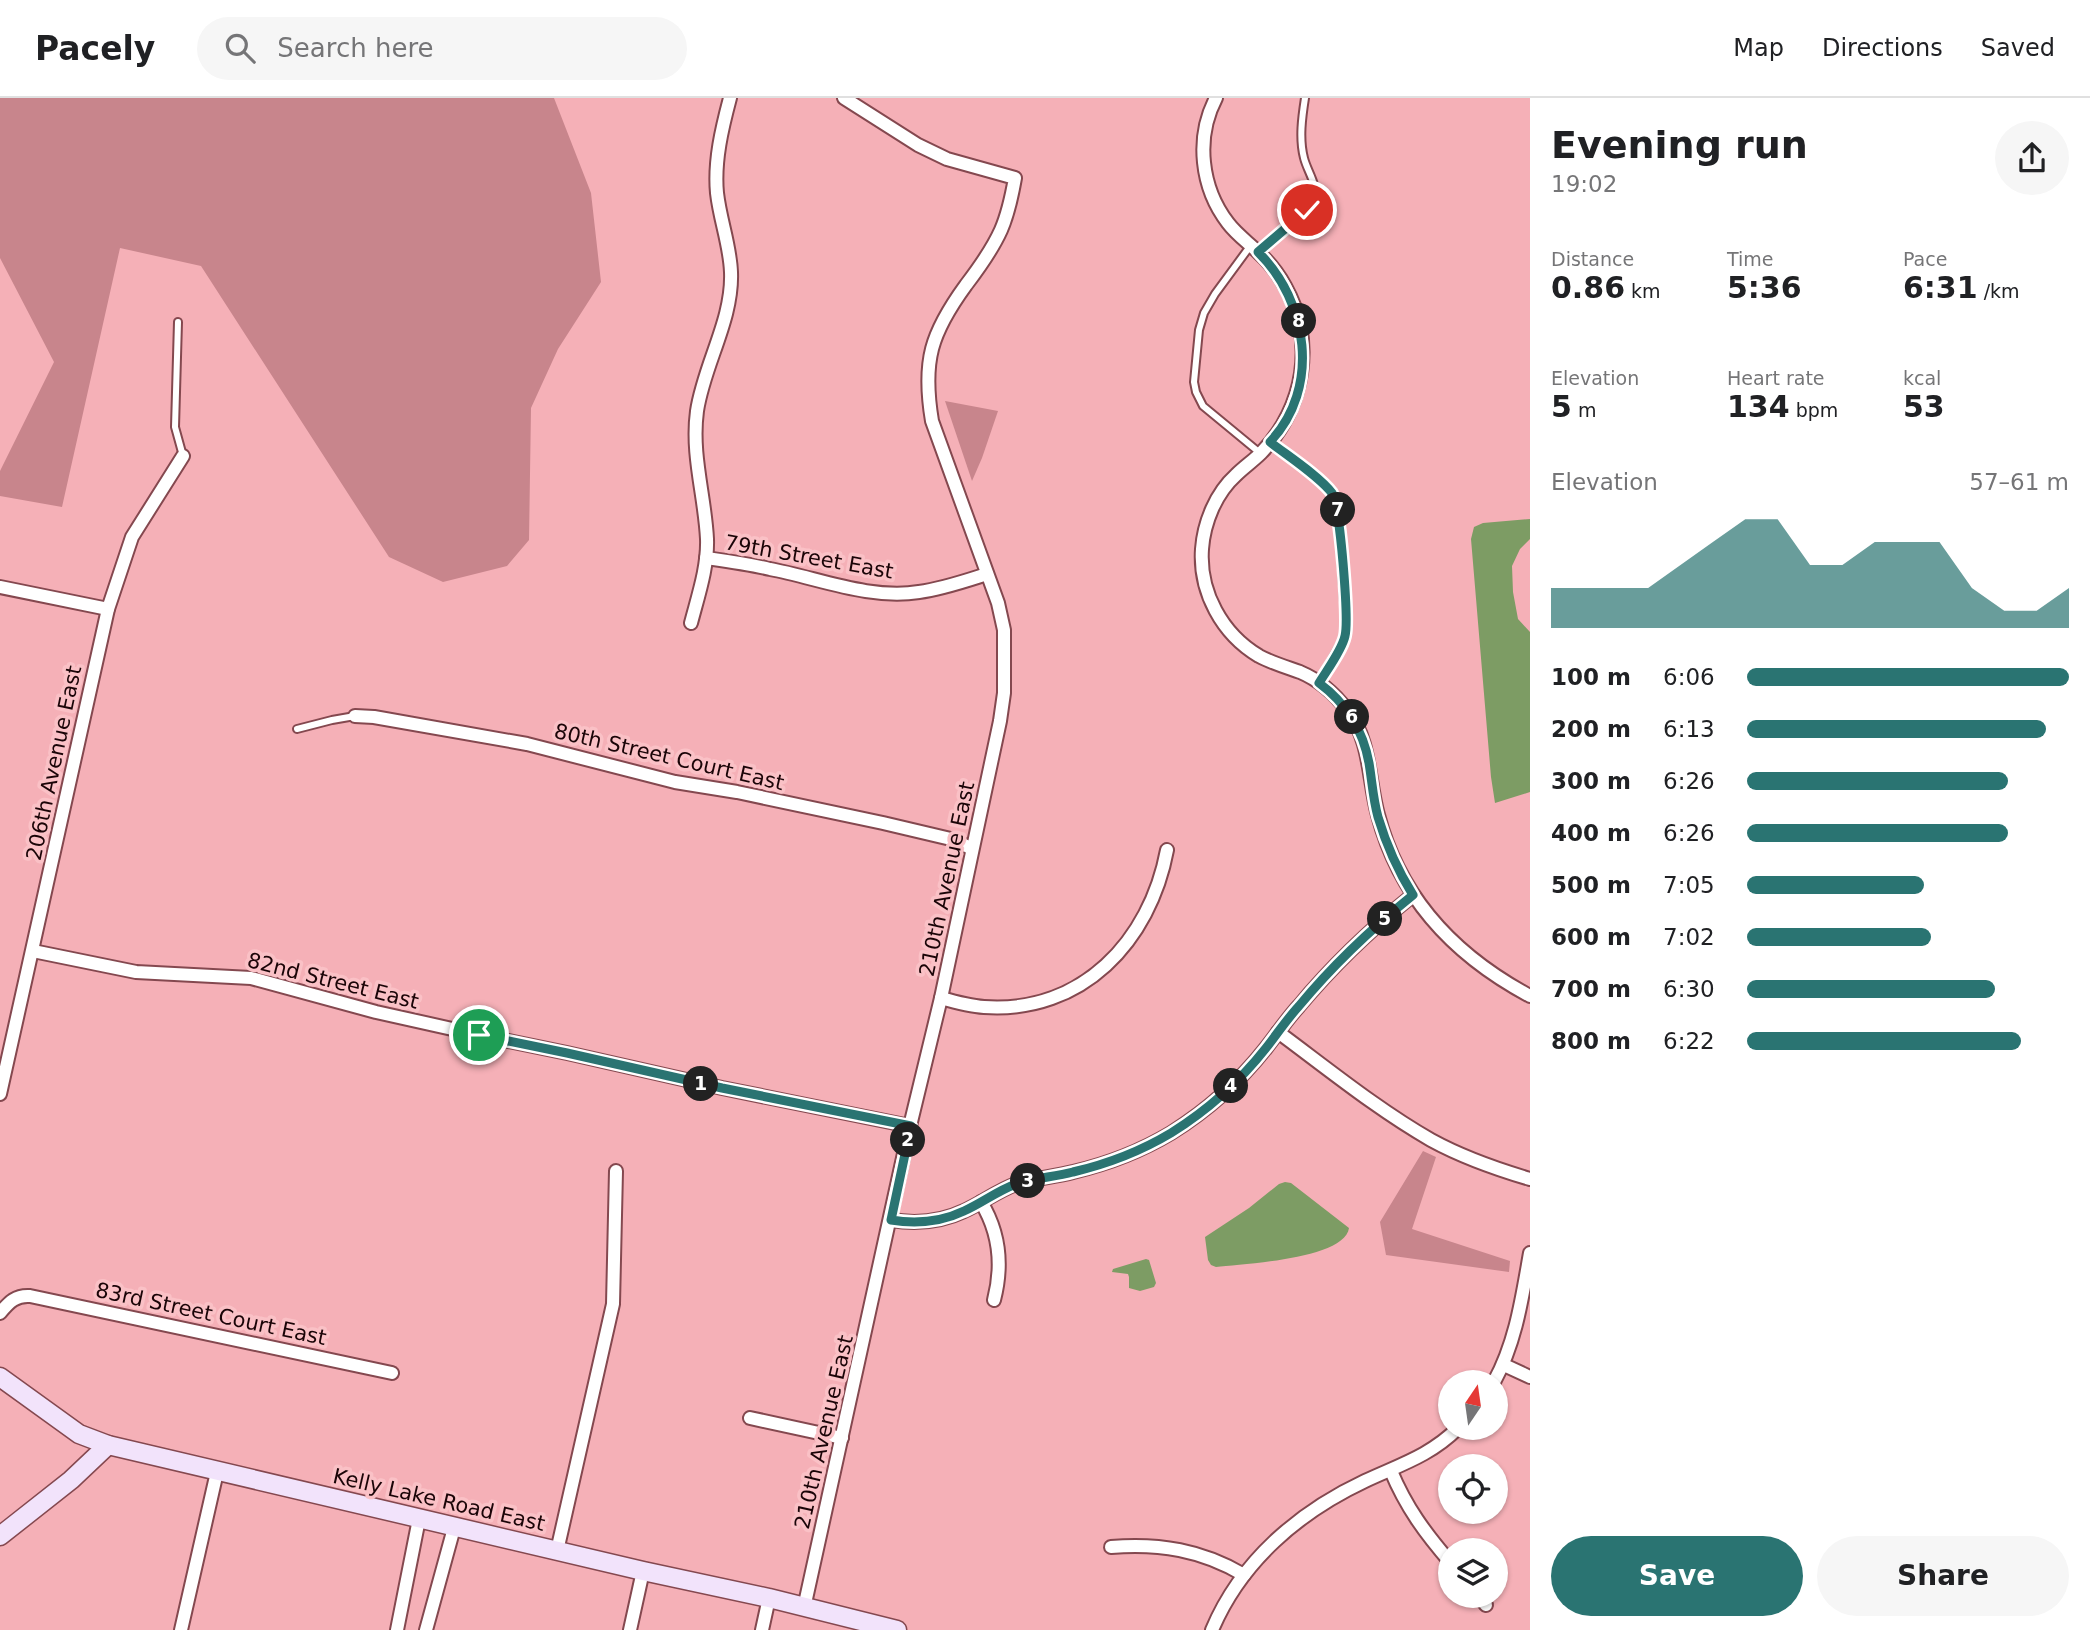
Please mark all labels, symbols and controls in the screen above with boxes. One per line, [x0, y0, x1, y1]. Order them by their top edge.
search box [197, 17, 687, 80]
text: Pacely [35, 29, 155, 68]
icon: search [221, 29, 259, 67]
text: Search here [277, 33, 434, 63]
text: Map [1733, 34, 1784, 62]
text: Directions [1822, 34, 1943, 62]
text: Saved [1981, 34, 2055, 62]
button: share [1995, 121, 2069, 195]
text: Evening run [1551, 123, 1808, 167]
text: 19:02 [1551, 171, 1617, 197]
pin [1277, 180, 1337, 240]
icon: check [1288, 191, 1326, 229]
text: Distance [1551, 248, 1634, 270]
text: Time [1727, 248, 1774, 270]
text: Pace [1903, 248, 1947, 270]
text: 0.86 [1551, 270, 1625, 305]
text: 5:36 [1727, 270, 1802, 305]
text: 6:31 [1903, 270, 1978, 305]
text: km [1625, 280, 1661, 302]
text: /km [1978, 280, 2020, 302]
pin: 8 [1282, 304, 1316, 339]
text: 8 [1292, 309, 1305, 331]
text: Elevation [1551, 367, 1639, 389]
text: Heart rate [1727, 367, 1825, 389]
text: kcal [1903, 367, 1941, 389]
text: 5 [1551, 389, 1572, 424]
text: 134 [1727, 389, 1790, 424]
text: 53 [1903, 389, 1945, 424]
text: m [1572, 399, 1596, 421]
text: bpm [1790, 399, 1838, 421]
text: Elevation [1551, 469, 1658, 495]
text: 57–61 m [1969, 469, 2069, 495]
pin: 7 [1320, 492, 1356, 528]
text: 7 [1331, 498, 1344, 520]
street label: 79th Street East [723, 530, 895, 584]
street label: 206th Avenue East [22, 664, 86, 862]
text: 100 m [1551, 664, 1631, 690]
text: 6:06 [1663, 664, 1715, 690]
pin: 6 [1334, 700, 1370, 734]
text: 6 [1345, 705, 1358, 727]
text: 200 m [1551, 716, 1631, 742]
text: 6:13 [1663, 716, 1715, 742]
street label: 80th Street Court East [552, 719, 786, 795]
text: 300 m [1551, 768, 1631, 794]
text: 6:26 [1663, 768, 1715, 794]
street label: 210th Avenue East [915, 780, 979, 978]
text: 400 m [1551, 820, 1631, 846]
text: 6:26 [1663, 820, 1715, 846]
text: 500 m [1551, 872, 1631, 898]
text: 7:05 [1663, 872, 1715, 898]
pin: 5 [1368, 902, 1402, 936]
text: 5 [1378, 907, 1391, 929]
text: 600 m [1551, 924, 1631, 950]
text: 7:02 [1663, 924, 1715, 950]
street label: 82nd Street East [245, 948, 421, 1014]
text: 700 m [1551, 976, 1631, 1002]
text: 6:30 [1663, 976, 1715, 1002]
pin [449, 1005, 509, 1065]
icon: arrive [460, 1016, 498, 1054]
text: 800 m [1551, 1028, 1631, 1054]
text: 6:22 [1663, 1028, 1715, 1054]
pin: 1 [684, 1066, 718, 1102]
pin: 4 [1214, 1068, 1248, 1104]
text: 1 [694, 1072, 707, 1094]
text: 4 [1224, 1074, 1237, 1096]
pin: 2 [890, 1122, 926, 1158]
text: 2 [901, 1128, 914, 1150]
pin: 3 [1010, 1164, 1046, 1198]
text: 3 [1021, 1169, 1034, 1191]
street label: 83rd Street Court East [93, 1278, 329, 1350]
street label: 210th Avenue East [790, 1333, 858, 1531]
north arrow [1438, 1370, 1508, 1440]
map controls [1438, 1370, 1508, 1608]
button: locate [1438, 1454, 1508, 1524]
street label: Kelly Lake Road East [331, 1464, 547, 1536]
button: Save [1551, 1536, 1803, 1616]
button: Share [1817, 1536, 2069, 1616]
button: layers [1438, 1538, 1508, 1608]

